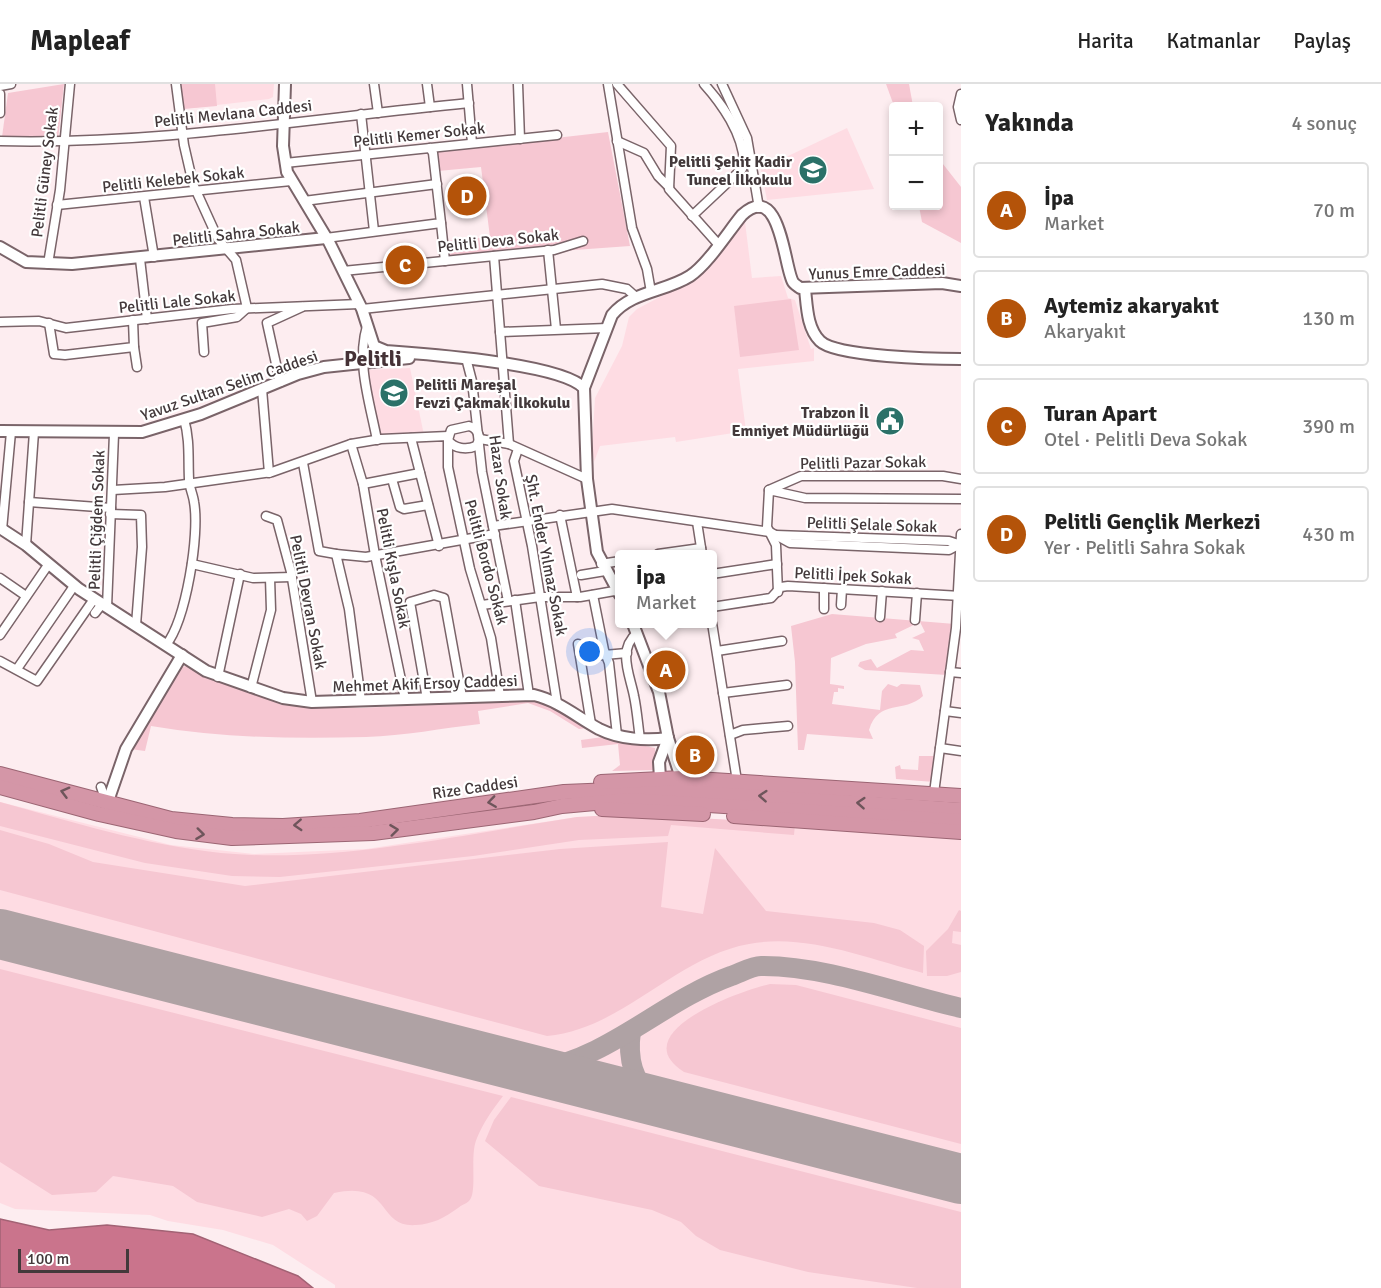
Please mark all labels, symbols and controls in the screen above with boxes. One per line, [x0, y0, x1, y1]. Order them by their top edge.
text: Mapleaf [30, 24, 130, 58]
text: Harita [1077, 28, 1134, 54]
text: Katmanlar [1167, 28, 1260, 54]
text: Paylaş [1293, 28, 1351, 54]
street label: Pelitli Mevlana Caddesi [153, 96, 313, 132]
map controls [889, 102, 943, 210]
button: + [889, 102, 943, 156]
street label: Pelitli Güney Sokak [27, 106, 63, 239]
text: Yakında [985, 107, 1074, 139]
text: 4 sonuç [1291, 111, 1357, 136]
street label: Pelitli Kemer Sokak [352, 118, 486, 152]
place label: Pelitli Şehit Kadir Tuncel İlkokulu [669, 152, 793, 190]
school or university icon: Pelitli Şehit Kadir Tuncel İlkokulu [797, 154, 829, 186]
button: − [889, 156, 943, 210]
street label: Pelitli Kelebek Sokak [101, 163, 245, 197]
pin: D [448, 174, 486, 218]
text: İpa [1044, 184, 1074, 211]
text: A [1000, 198, 1013, 223]
text: 70 m [1313, 198, 1355, 223]
text: Market [1044, 211, 1104, 236]
street label: Pelitli Sahra Sokak [171, 217, 301, 251]
street label: Pelitli Deva Sokak [436, 225, 560, 257]
pin: C [386, 242, 424, 288]
street label: Yunus Emre Caddesi [808, 260, 946, 284]
street label: Pelitli Lale Sokak [118, 286, 237, 318]
text: Aytemiz akaryakıt [1044, 292, 1219, 319]
text: B [1000, 306, 1013, 331]
text: 130 m [1302, 306, 1355, 331]
text: Akaryakıt [1044, 319, 1126, 344]
district label: Pelitli [344, 345, 402, 372]
street label: Yavuz Sultan Selim Caddesi [138, 346, 321, 426]
place label: Pelitli Mareşal Fevzi Çakmak İlkokulu [415, 375, 571, 413]
school or university icon: Pelitli Mareşal Fevzi Çakmak İlkokulu [378, 377, 410, 409]
text: Turan Apart [1044, 400, 1157, 427]
place label: Trabzon İl Emniyet Müdürlüğü [731, 403, 869, 441]
public building icon: Trabzon İl Emniyet Müdürlüğü [874, 405, 906, 437]
text: C [1000, 414, 1013, 439]
text: 390 m [1302, 414, 1355, 439]
text: Otel · Pelitli Deva Sokak [1044, 427, 1247, 452]
street label: Hazar Sokak [484, 434, 516, 521]
street label: Pelitli Çiğdem Sokak [85, 450, 109, 590]
street label: Pelitli Pazar Sokak [800, 452, 926, 474]
street label: Şht. Ender Yılmaz Sokak [521, 473, 572, 638]
street label: Pelitli Bordo Sokak [460, 497, 512, 627]
street label: Pelitli Kışla Sokak [372, 506, 414, 630]
text: Pelitli Gençlik Merkezi [1044, 508, 1261, 535]
street label: Pelitli Şelale Sokak [806, 513, 938, 537]
text: D [1000, 522, 1013, 547]
text: 430 m [1302, 522, 1355, 547]
street label: Pelitli Devran Sokak [285, 533, 331, 671]
text: Yer · Pelitli Sahra Sokak [1044, 535, 1245, 560]
popup [615, 550, 717, 628]
text: İpa [636, 563, 666, 590]
street label: Pelitli İpek Sokak [794, 563, 912, 589]
text: Market [636, 590, 696, 615]
your location [575, 637, 604, 666]
pin: A [646, 648, 686, 692]
street label: Mehmet Akif Ersoy Caddesi [332, 671, 518, 697]
pin: B [676, 732, 714, 778]
street label: Rize Caddesi [431, 772, 519, 804]
one-way arrow [60, 787, 71, 799]
one-way arrow [759, 790, 768, 803]
one-way arrow [487, 795, 496, 807]
one-way arrow [856, 797, 865, 810]
one-way arrow [294, 819, 303, 832]
one-way arrow [390, 825, 399, 837]
one-way arrow [195, 827, 204, 840]
scale bar [18, 1246, 129, 1274]
text: 100 m [27, 1249, 69, 1269]

